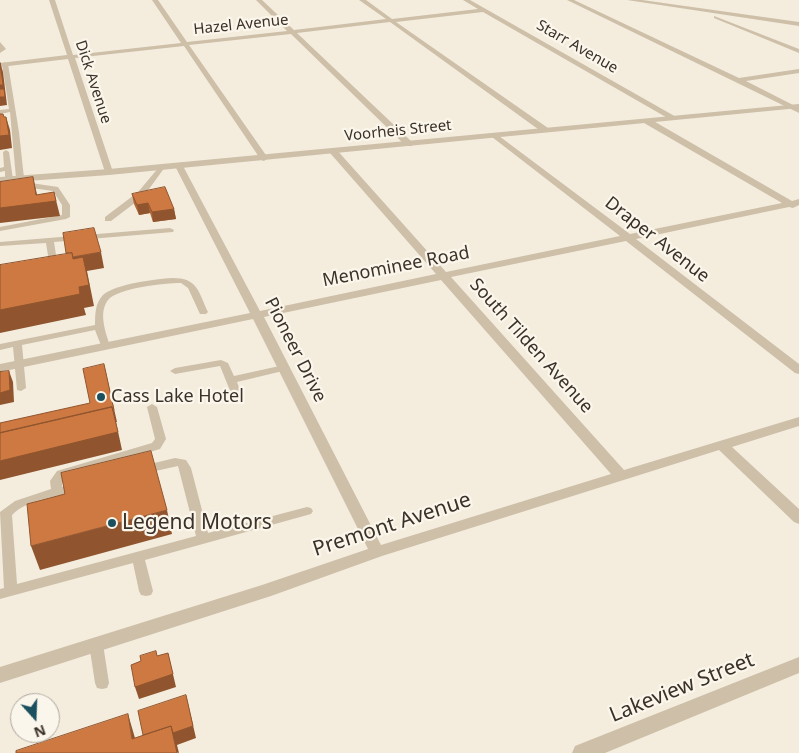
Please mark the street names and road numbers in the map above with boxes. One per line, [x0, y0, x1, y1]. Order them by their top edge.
street label: Hazel Avenue [193, 11, 289, 39]
street label: Starr Avenue [533, 16, 621, 78]
street label: Dick Avenue [71, 38, 115, 126]
street label: Voorheis Street [344, 116, 452, 146]
street label: Draper Avenue [600, 192, 714, 288]
street label: Menominee Road [321, 242, 471, 292]
street label: South Tilden Avenue [465, 274, 597, 418]
street label: Pioneer Drive [259, 294, 331, 406]
street label: Premont Avenue [310, 488, 474, 562]
street label: Lakeview Street [606, 648, 758, 728]

